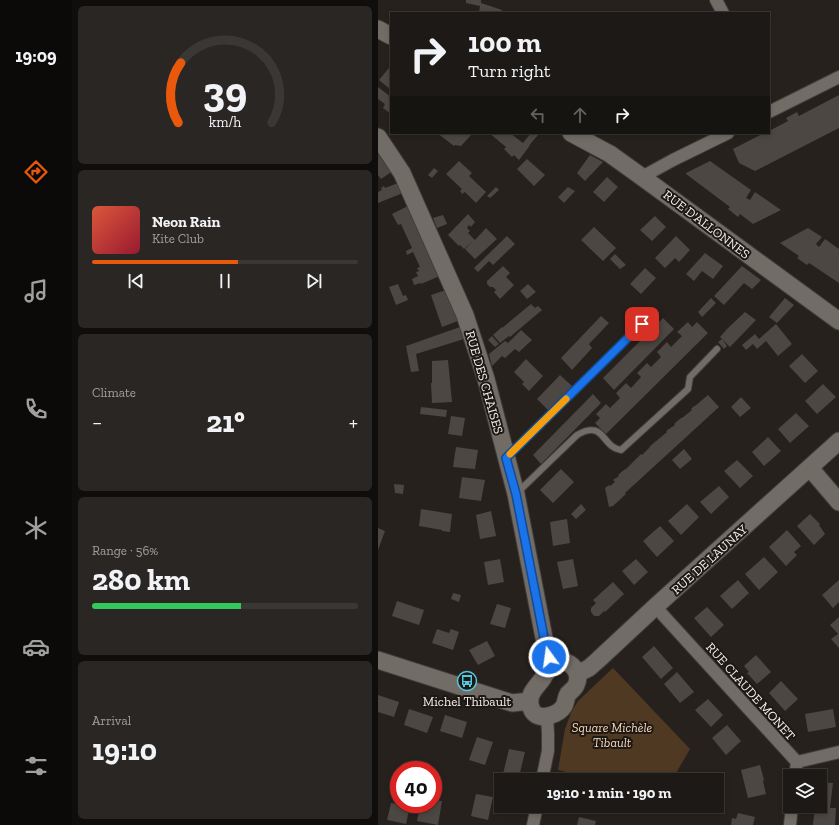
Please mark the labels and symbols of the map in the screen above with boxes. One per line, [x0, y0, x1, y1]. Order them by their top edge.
street label: RUE D'ALLONNES [661, 187, 753, 262]
pin [625, 307, 659, 341]
street label: RUE DES CHAISES [463, 329, 506, 436]
street label: RUE DE LAUNAY [668, 522, 750, 597]
position arrow [528, 636, 570, 678]
street label: RUE CLAUDE MONET [703, 640, 798, 743]
bus stop icon: Michel Thibault [456, 670, 478, 692]
place label: Michel Thibault [423, 694, 511, 709]
park label: Square Michèle Tibault [572, 720, 653, 750]
speed limit sign: 40 [390, 761, 442, 813]

